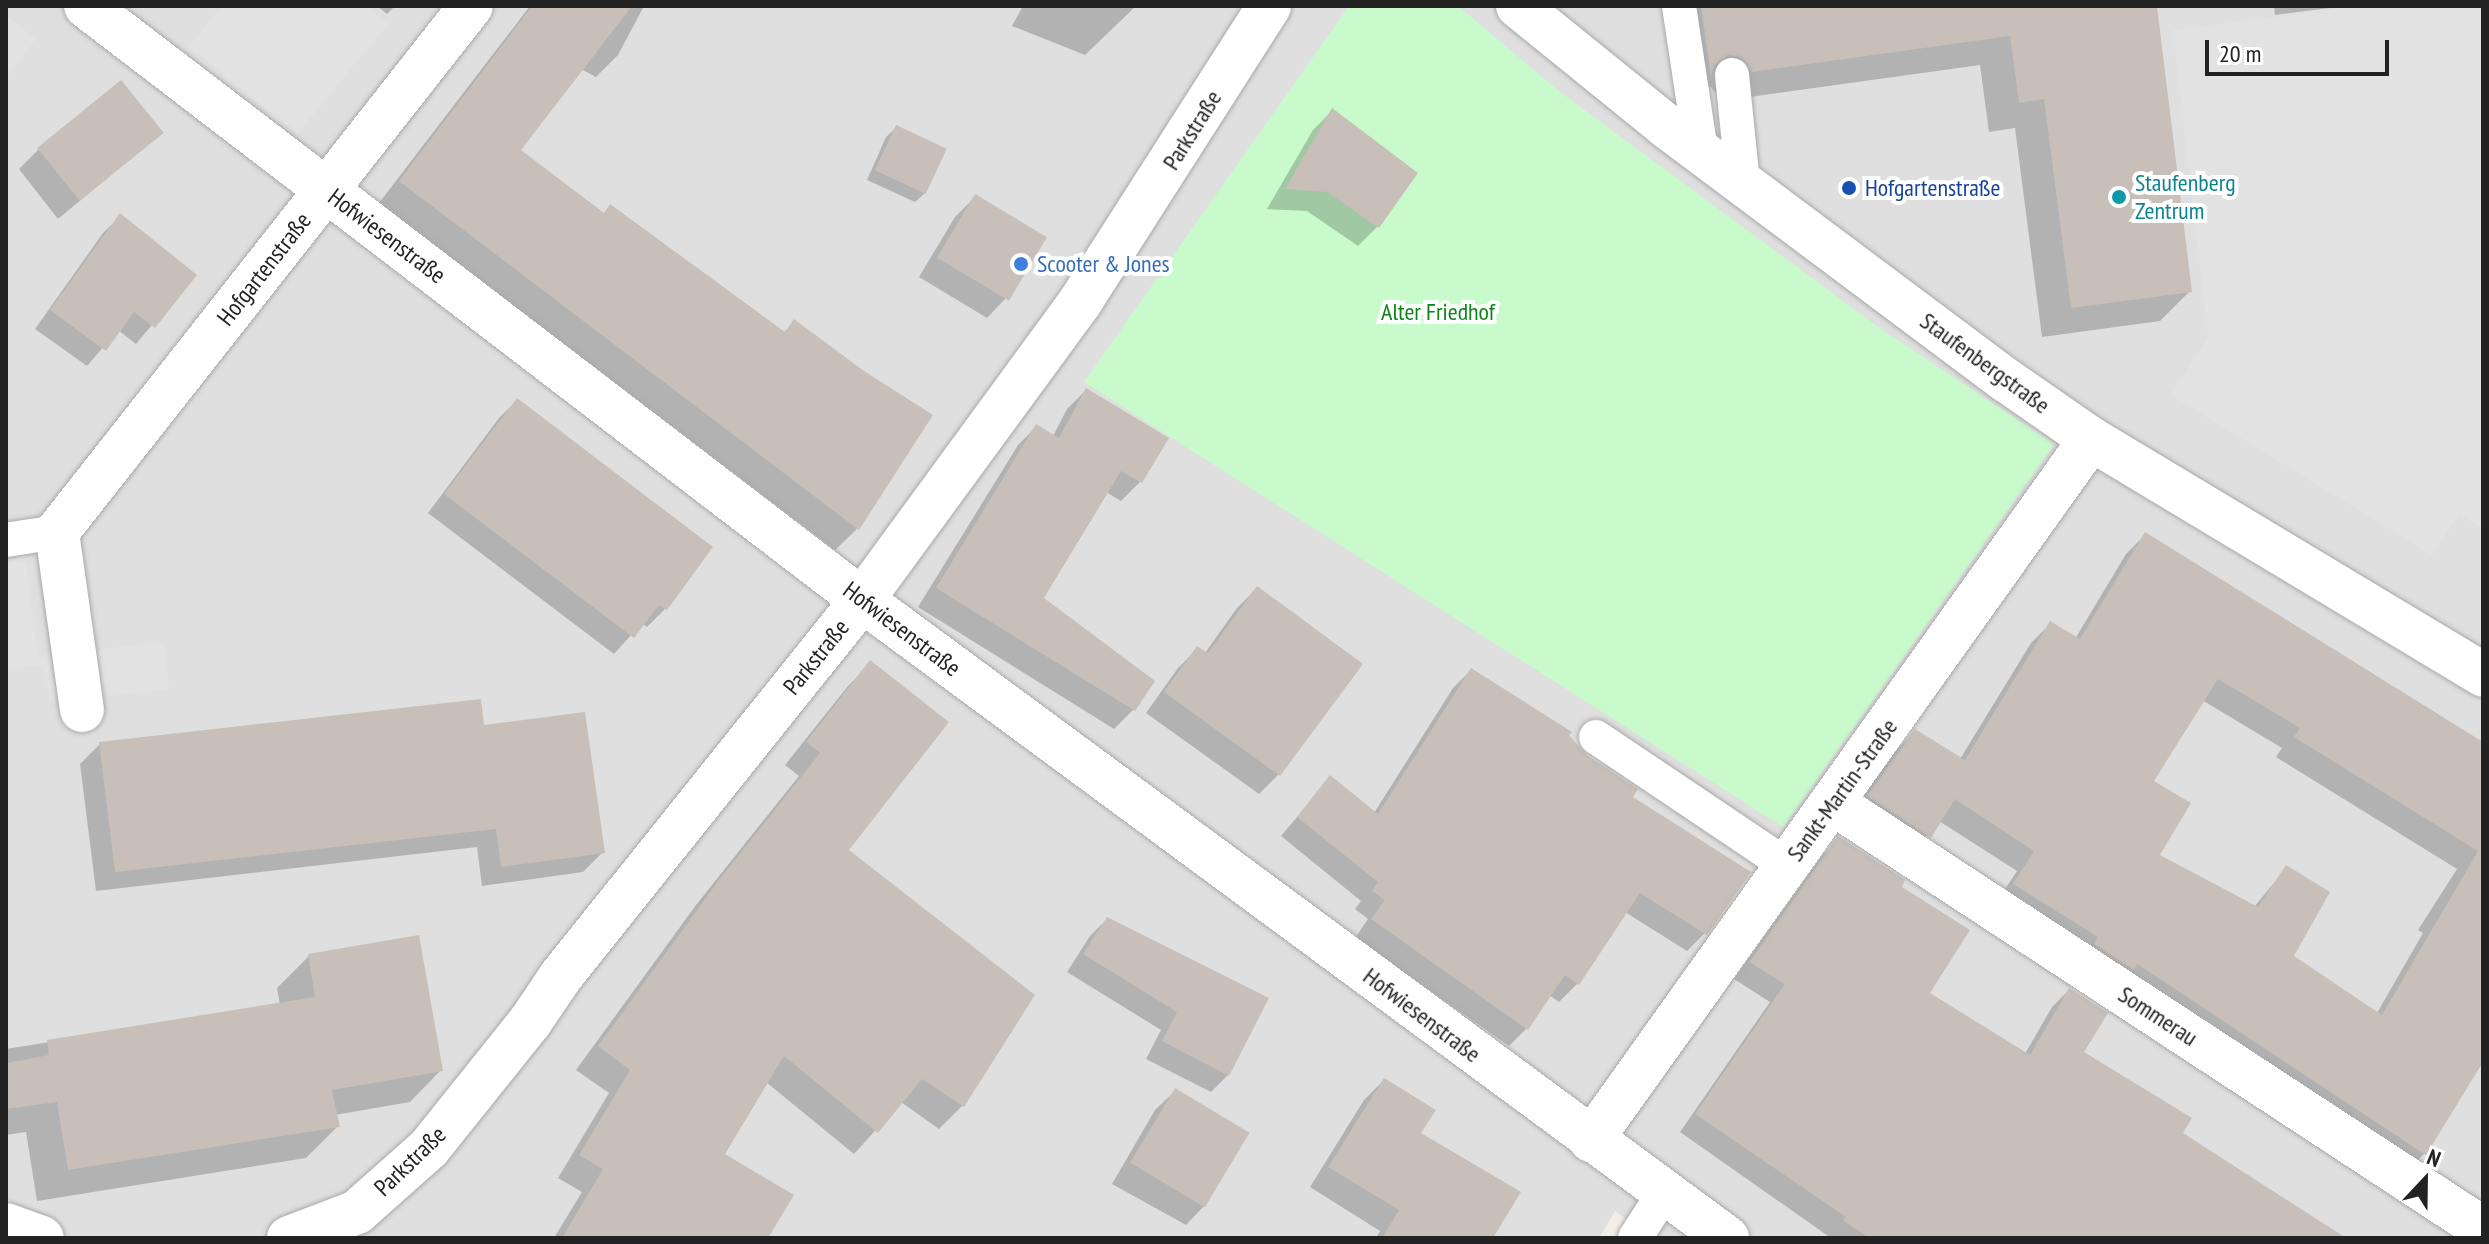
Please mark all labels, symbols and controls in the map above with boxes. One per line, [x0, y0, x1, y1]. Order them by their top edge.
scale bar [2209, 24, 2393, 74]
text: 20 m [2219, 38, 2261, 69]
street label: Parkstraße [1156, 85, 1228, 175]
place label: Staufenberg Zentrum [2135, 169, 2236, 225]
place label: Hofgartenstraße [1865, 174, 2000, 202]
marker: Hofgartenstraße [1840, 179, 1858, 197]
street label: Hofwiesenstraße [323, 183, 451, 289]
marker: Staufenberg Zentrum [2110, 188, 2128, 206]
street label: Hofgartenstraße [211, 207, 317, 331]
place label: Scooter & Jones [1037, 250, 1170, 278]
marker: Scooter & Jones [1012, 255, 1030, 273]
park label: Alter Friedhof [1381, 298, 1495, 326]
street label: Staufenbergstraße [1915, 306, 2055, 420]
street label: Hofwiesenstraße [838, 576, 966, 682]
street label: Parkstraße [777, 614, 855, 700]
street label: Sankt-Martin-Straße [1781, 713, 1903, 867]
street label: Hofwiesenstraße [1358, 962, 1486, 1068]
street label: Sommerau [2113, 980, 2203, 1052]
street label: Parkstraße [368, 1120, 452, 1202]
north arrow [2385, 1140, 2465, 1220]
text: N [2423, 1143, 2445, 1173]

